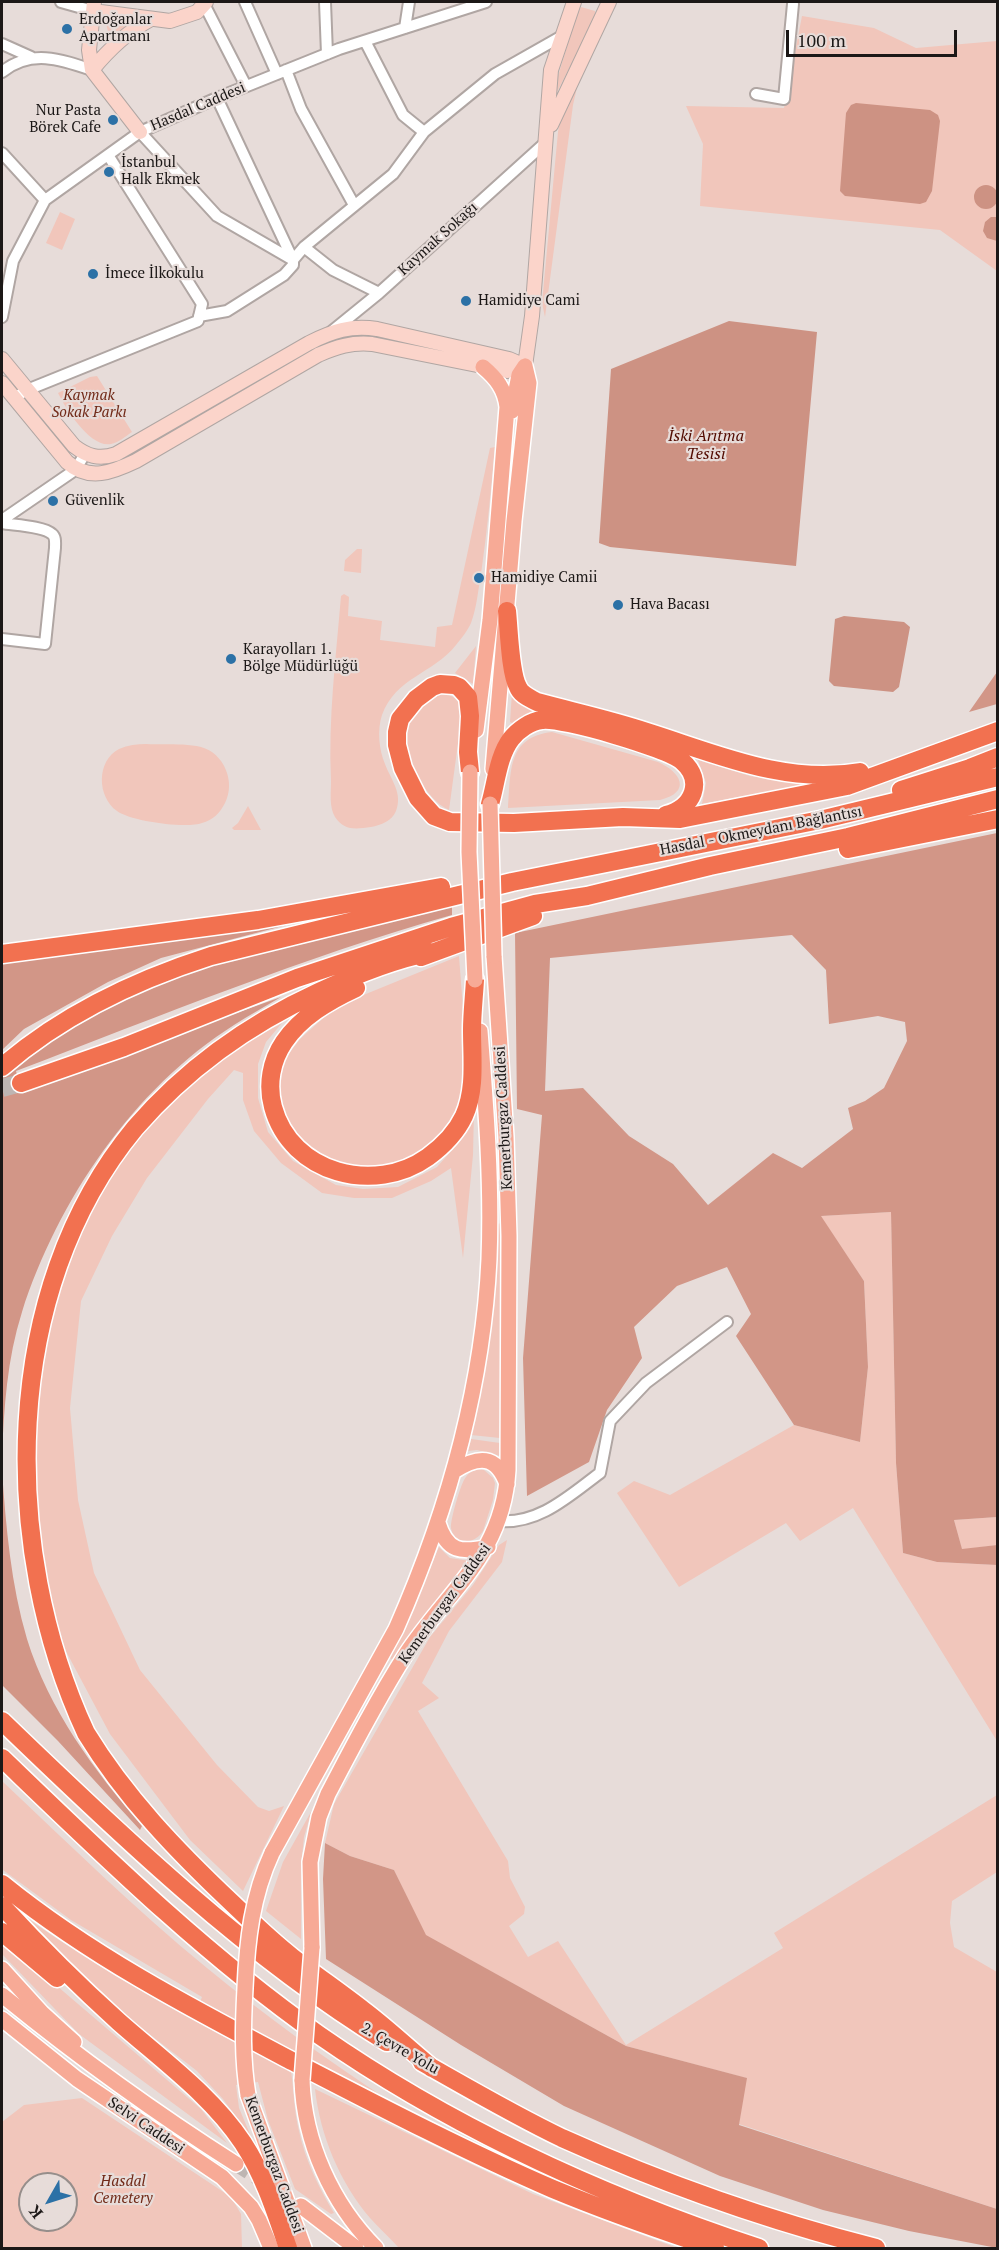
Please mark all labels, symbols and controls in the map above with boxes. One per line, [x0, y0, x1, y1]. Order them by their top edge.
place label: Erdoğanlar Apartmanı [79, 11, 152, 46]
scale bar [789, 18, 960, 56]
marker: Erdoğanlar Apartmanı [60, 22, 74, 36]
text: 100 m [797, 28, 846, 52]
street label: Hasdal Caddesi [148, 79, 248, 135]
place label: Nur Pasta Börek Cafe [29, 102, 101, 137]
marker: Nur Pasta Börek Cafe [106, 113, 120, 127]
place label: İstanbul Halk Ekmek [121, 154, 200, 189]
marker: İstanbul Halk Ekmek [102, 165, 116, 179]
street label: Kaymak Sokağı [395, 199, 481, 279]
place label: İmece İlkokulu [105, 265, 204, 283]
marker: İmece İlkokulu [86, 267, 100, 281]
place label: Hamidiye Cami [478, 292, 580, 310]
marker: Hamidiye Cami [459, 294, 473, 308]
park label: Kaymak Sokak Parkı [51, 387, 127, 422]
water label: İski Arıtma Tesisi [668, 426, 744, 464]
place label: Güvenlik [65, 492, 124, 510]
marker: Güvenlik [46, 494, 60, 508]
place label: Hamidiye Camii [491, 569, 597, 587]
marker: Hamidiye Camii [472, 571, 486, 585]
place label: Hava Bacası [630, 596, 710, 614]
marker: Hava Bacası [611, 598, 625, 612]
place label: Karayolları 1. Bölge Müdürlüğü [243, 641, 358, 676]
marker: Karayolları 1. Bölge Müdürlüğü [224, 652, 238, 666]
street label: Hasdal - Okmeydanı Bağlantısı [658, 803, 864, 859]
street label: Kemerburgaz Caddesi [491, 1046, 517, 1190]
street label: Kemerburgaz Caddesi [395, 1540, 495, 1668]
street label: 2. Çevre Yolu [358, 2020, 442, 2078]
street label: Selvi Caddesi [104, 2094, 188, 2158]
street label: Kemerburgaz Caddesi [241, 2094, 307, 2236]
north arrow [18, 2172, 78, 2232]
park label: Hasdal Cemetery [93, 2173, 153, 2208]
text: K [23, 2201, 48, 2223]

